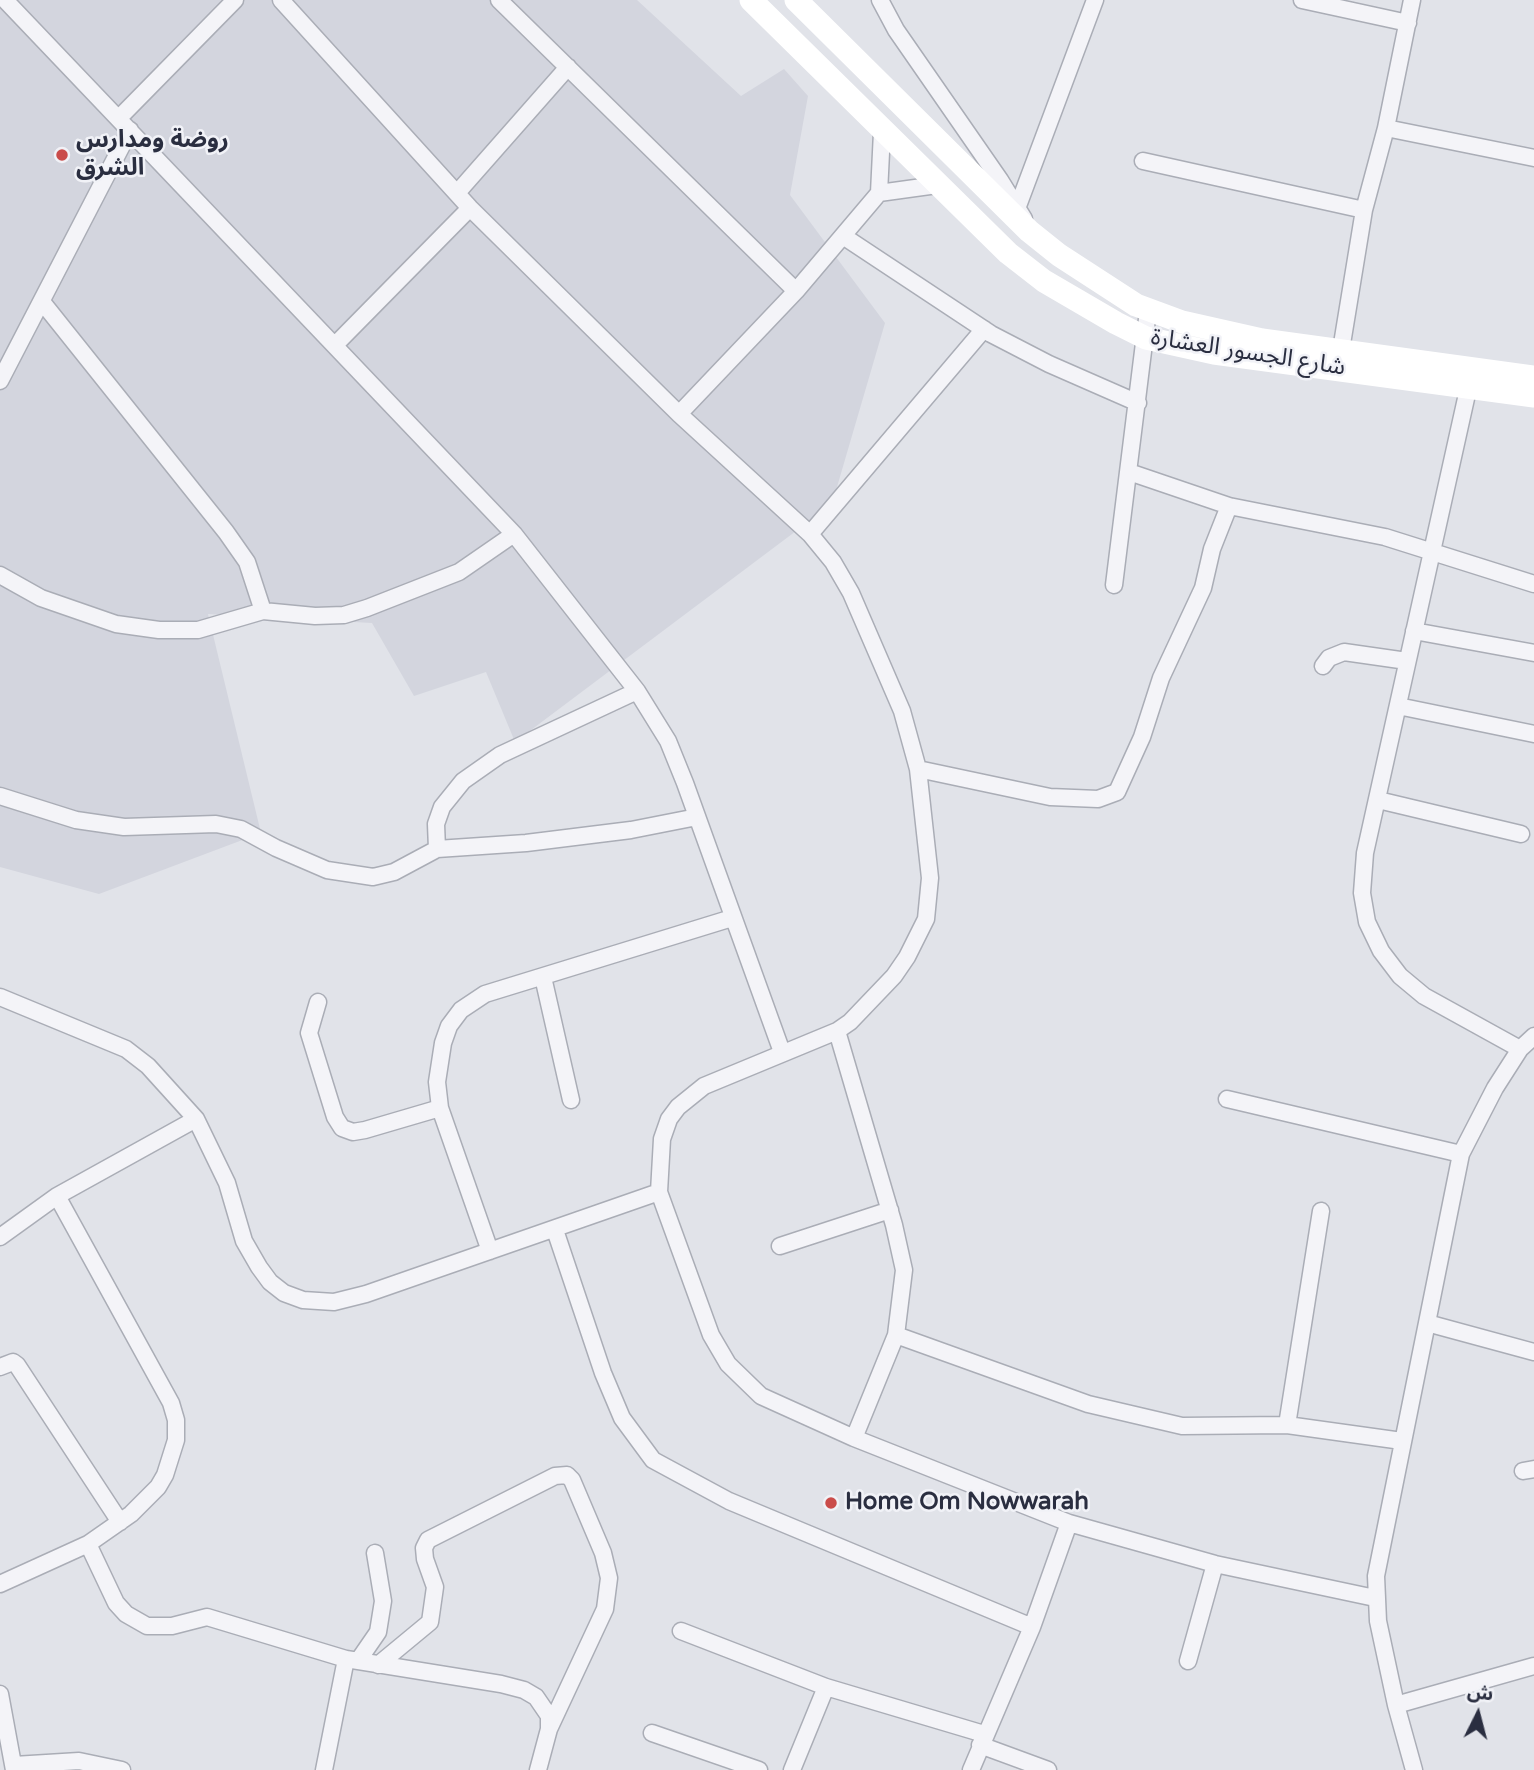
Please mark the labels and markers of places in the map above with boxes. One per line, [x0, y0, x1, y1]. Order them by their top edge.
place label: روضة ومدارس الشرق [76, 127, 229, 183]
marker: روضة ومدارس الشرق [54, 147, 70, 163]
place label: Home Om Nowwarah [845, 1489, 1089, 1517]
marker: Home Om Nowwarah [823, 1495, 839, 1511]

